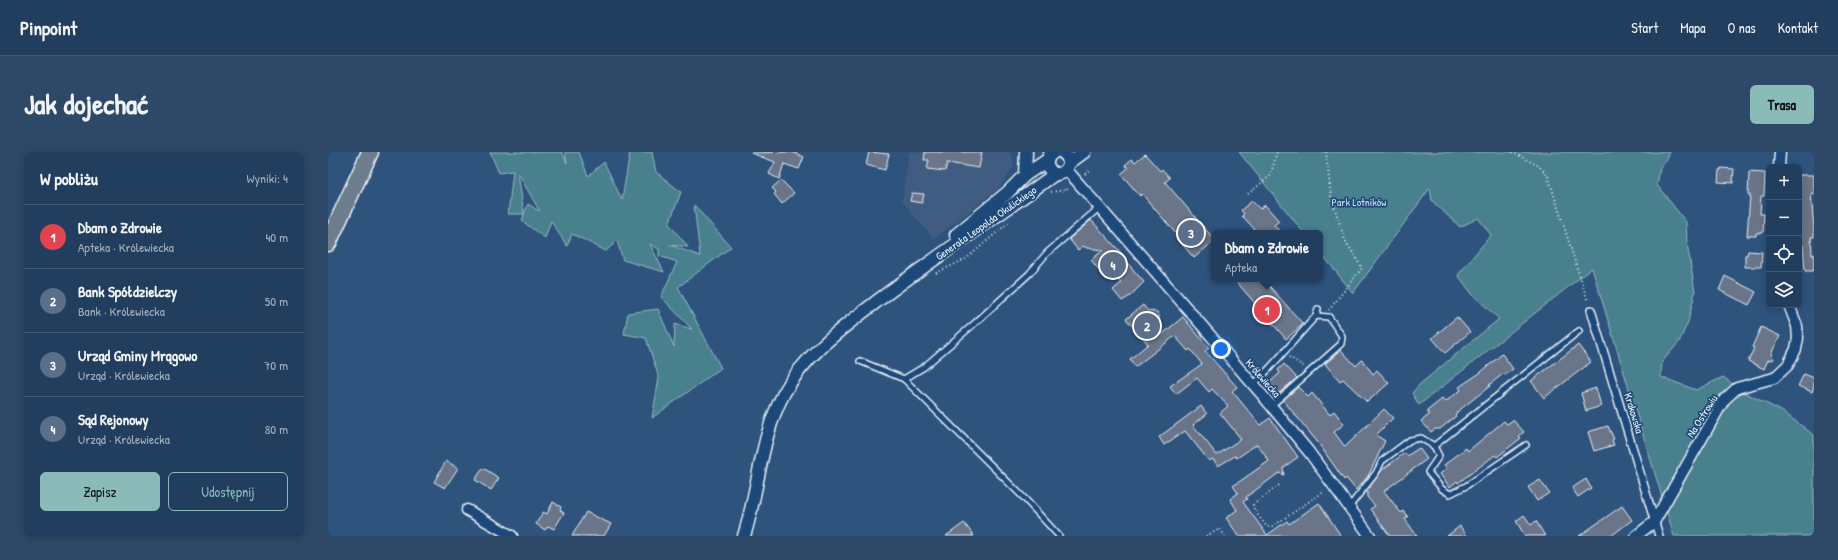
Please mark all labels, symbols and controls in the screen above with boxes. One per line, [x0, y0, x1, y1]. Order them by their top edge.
text: Pinpoint [20, 15, 77, 41]
text: Start [1631, 18, 1658, 37]
text: Mapa [1680, 18, 1706, 37]
text: O nas [1728, 18, 1756, 37]
text: Kontakt [1778, 18, 1818, 37]
text: Jak dojechać [24, 85, 148, 123]
button: Trasa [1750, 85, 1814, 124]
map controls [1766, 164, 1802, 308]
button: + [1766, 164, 1802, 200]
text: W pobliżu [40, 167, 98, 190]
text: Wyniki: 4 [247, 169, 288, 187]
street label: Generała Leopolda Okulickiego [933, 182, 1040, 263]
park label: Park Lotników [1332, 195, 1386, 209]
button: − [1766, 200, 1802, 236]
text: Dbam o Zdrowie [78, 217, 162, 238]
pin: 3 [1178, 218, 1204, 248]
text: 1 [51, 228, 55, 246]
text: 40 m [265, 228, 288, 246]
popup [1211, 230, 1323, 282]
button: locate [1766, 236, 1802, 272]
text: Dbam o Zdrowie [1225, 237, 1309, 258]
text: Apteka · Królewiecka [78, 238, 174, 256]
pin: 4 [1100, 250, 1126, 280]
text: Apteka [1225, 258, 1257, 276]
button: layers [1766, 272, 1802, 308]
text: Bank Spółdzielczy [78, 281, 177, 302]
text: 2 [50, 292, 56, 310]
text: 50 m [265, 292, 288, 310]
pin: 1 [1254, 295, 1280, 325]
text: Bank · Królewiecka [78, 302, 165, 320]
pin: 2 [1134, 311, 1160, 341]
your location [1211, 339, 1231, 359]
text: Urząd Gminy Mrągowo [78, 345, 197, 366]
text: 3 [50, 356, 56, 374]
text: 70 m [264, 356, 288, 374]
street label: Królewiecka [1242, 356, 1284, 401]
text: Urząd · Królewiecka [78, 366, 170, 384]
street label: Krakowska [1621, 391, 1647, 436]
street label: Na Ostrowiu [1683, 392, 1721, 440]
text: Sąd Rejonowy [78, 409, 149, 430]
text: 4 [51, 420, 55, 438]
text: 80 m [265, 420, 288, 438]
text: Urząd · Królewiecka [78, 430, 170, 448]
button: Zapisz [40, 472, 160, 511]
button: Udostępnij [168, 472, 288, 511]

